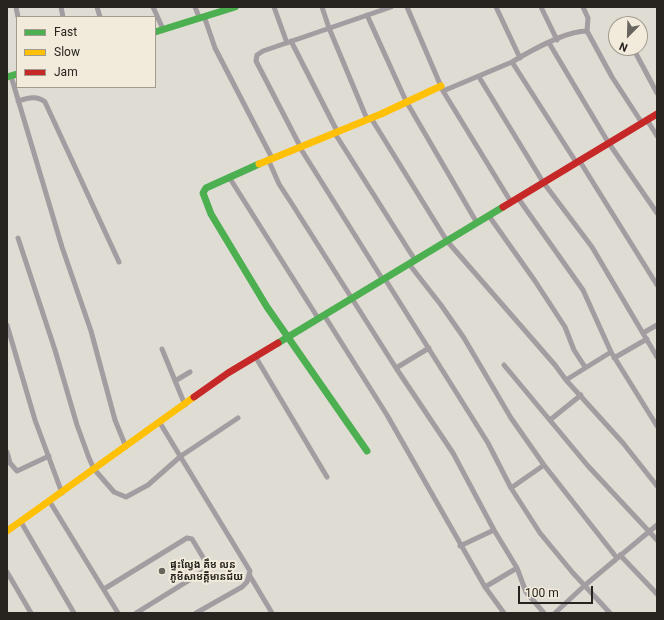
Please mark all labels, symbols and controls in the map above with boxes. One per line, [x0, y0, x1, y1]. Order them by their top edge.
legend [16, 16, 156, 88]
north arrow [608, 16, 648, 56]
text: Fast [54, 25, 77, 39]
text: N [617, 39, 630, 54]
text: Slow [54, 45, 80, 59]
text: Jam [54, 65, 78, 79]
place label: ផ្ទះល្វែង គឹម លន ភូមិសាមគ្គីមានជ័យ [170, 559, 243, 582]
marker: ផ្ទះល្វែង គឹម លន ភូមិសាមគ្គីមានជ័យ [157, 566, 167, 576]
scale bar [520, 578, 595, 604]
text: 100 m [525, 586, 559, 600]

